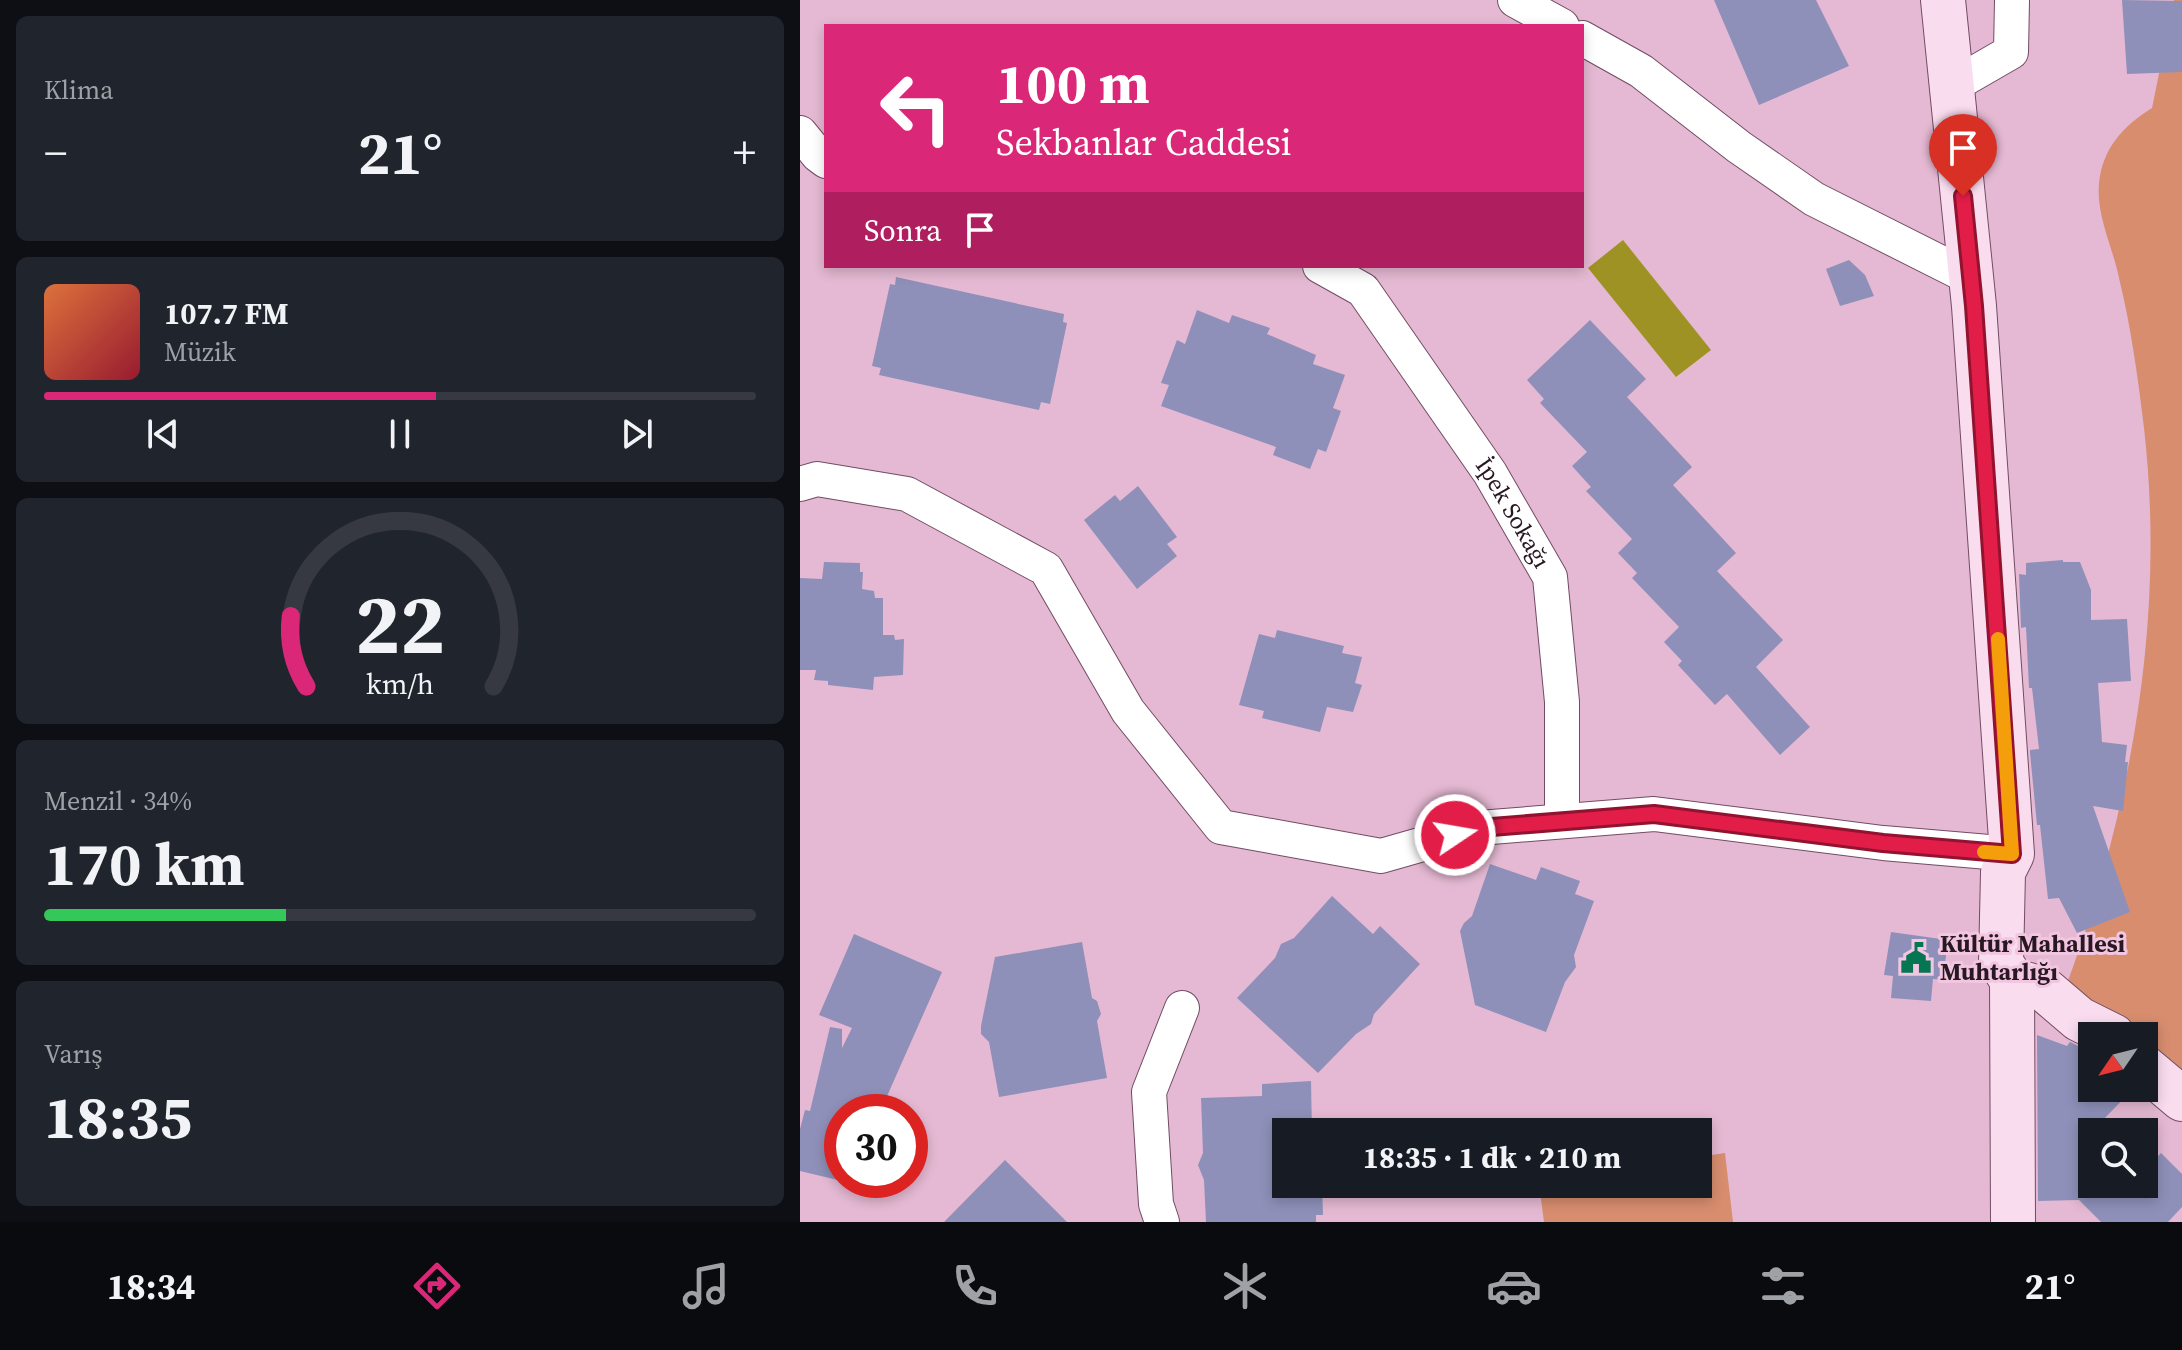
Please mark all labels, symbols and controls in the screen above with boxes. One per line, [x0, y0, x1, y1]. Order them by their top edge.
text: 100 m [996, 45, 1150, 122]
icon: left [864, 56, 968, 160]
text: Klima [44, 72, 114, 108]
text: 21° [358, 112, 442, 194]
pin [1929, 114, 1997, 196]
text: Sekbanlar Caddesi [996, 118, 1292, 167]
text: − [44, 122, 67, 183]
text: + [733, 122, 756, 183]
icon: arrive [1941, 126, 1985, 170]
icon: arrive [958, 208, 1002, 252]
text: Sonra [864, 210, 942, 251]
text: 107.7 FM [164, 293, 289, 334]
text: Müzik [164, 334, 236, 370]
icon: previous [141, 412, 185, 456]
icon: pause [378, 412, 422, 456]
icon: next [615, 412, 659, 456]
street label: İpek Sokağı [1468, 451, 1558, 574]
text: 22 [355, 567, 445, 681]
text: km/h [366, 664, 434, 704]
text: Menzil · 34% [44, 783, 192, 819]
position arrow [1413, 793, 1497, 877]
text: 170 km [44, 823, 245, 905]
place label: Kültür Mahallesi Muhtarlığı [1940, 927, 2125, 988]
public building icon: Kültür Mahallesi Muhtarlığı [1899, 941, 1933, 975]
north arrow [2078, 1022, 2158, 1102]
map controls [2078, 1022, 2158, 1198]
text: Varış [44, 1036, 103, 1072]
text: 18:35 [44, 1076, 192, 1158]
speed limit sign: 30 [824, 1094, 928, 1198]
button: search [2078, 1118, 2158, 1198]
text: 18:35 · 1 dk · 210 m [1363, 1137, 1621, 1178]
icon: directions [409, 1258, 465, 1314]
icon: music [678, 1258, 734, 1314]
icon: phone [947, 1258, 1003, 1314]
icon: climate [1217, 1258, 1273, 1314]
icon: car [1486, 1258, 1542, 1314]
icon: filters [1755, 1258, 1811, 1314]
text: 18:34 [107, 1262, 196, 1311]
text: 21° [2024, 1262, 2075, 1311]

